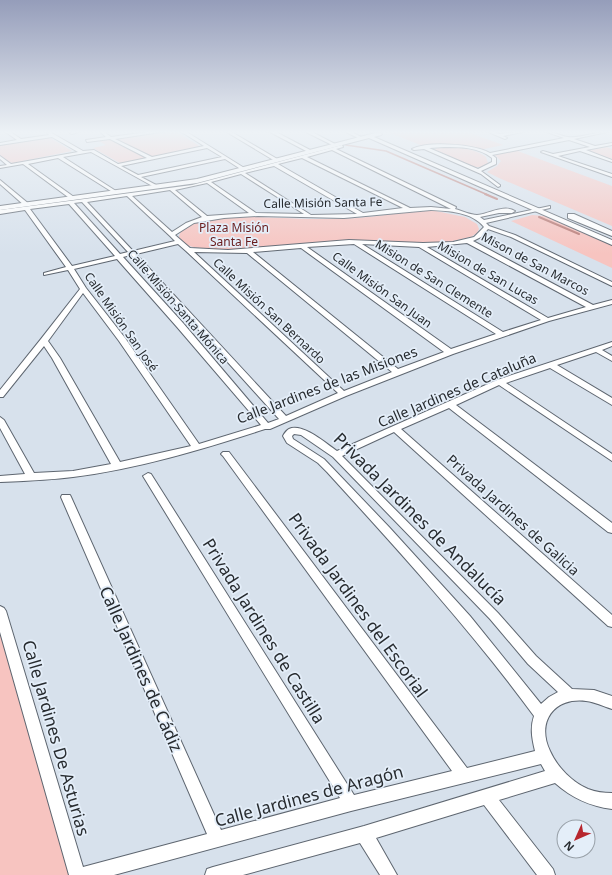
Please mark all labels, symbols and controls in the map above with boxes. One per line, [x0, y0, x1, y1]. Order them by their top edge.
street label: Calle Misión Santa Fe [263, 193, 383, 212]
park label: Plaza Misión Santa Fe [199, 219, 269, 250]
street label: Mison de San Marcos [478, 228, 592, 299]
street label: Mision de San Clemente [372, 235, 497, 322]
street label: Mision de San Lucas [435, 237, 542, 308]
street label: Calle Misión Santa Mónica [124, 246, 233, 368]
street label: Calle Misión San Juan [329, 248, 436, 332]
street label: Calle Misión San Bernardo [209, 254, 329, 367]
street label: Calle Misión San José [81, 269, 162, 375]
street label: Calle Jardines de las Misiones [234, 341, 420, 428]
street label: Calle Jardines de Cataluña [375, 348, 539, 432]
street label: Privada Jardines de Andalucía [329, 427, 512, 610]
street label: Privada Jardines de Galicia [443, 450, 584, 580]
street label: Privada Jardines del Escorial [284, 508, 433, 702]
street label: Privada Jardines de Castilla [198, 534, 331, 728]
street label: Calle Jardines de Cádiz [95, 582, 188, 755]
street label: Calle Jardines De Asturias [18, 637, 95, 838]
street label: Calle Jardines de Aragón [212, 759, 406, 832]
north arrow [556, 819, 596, 859]
text: N [560, 838, 577, 855]

